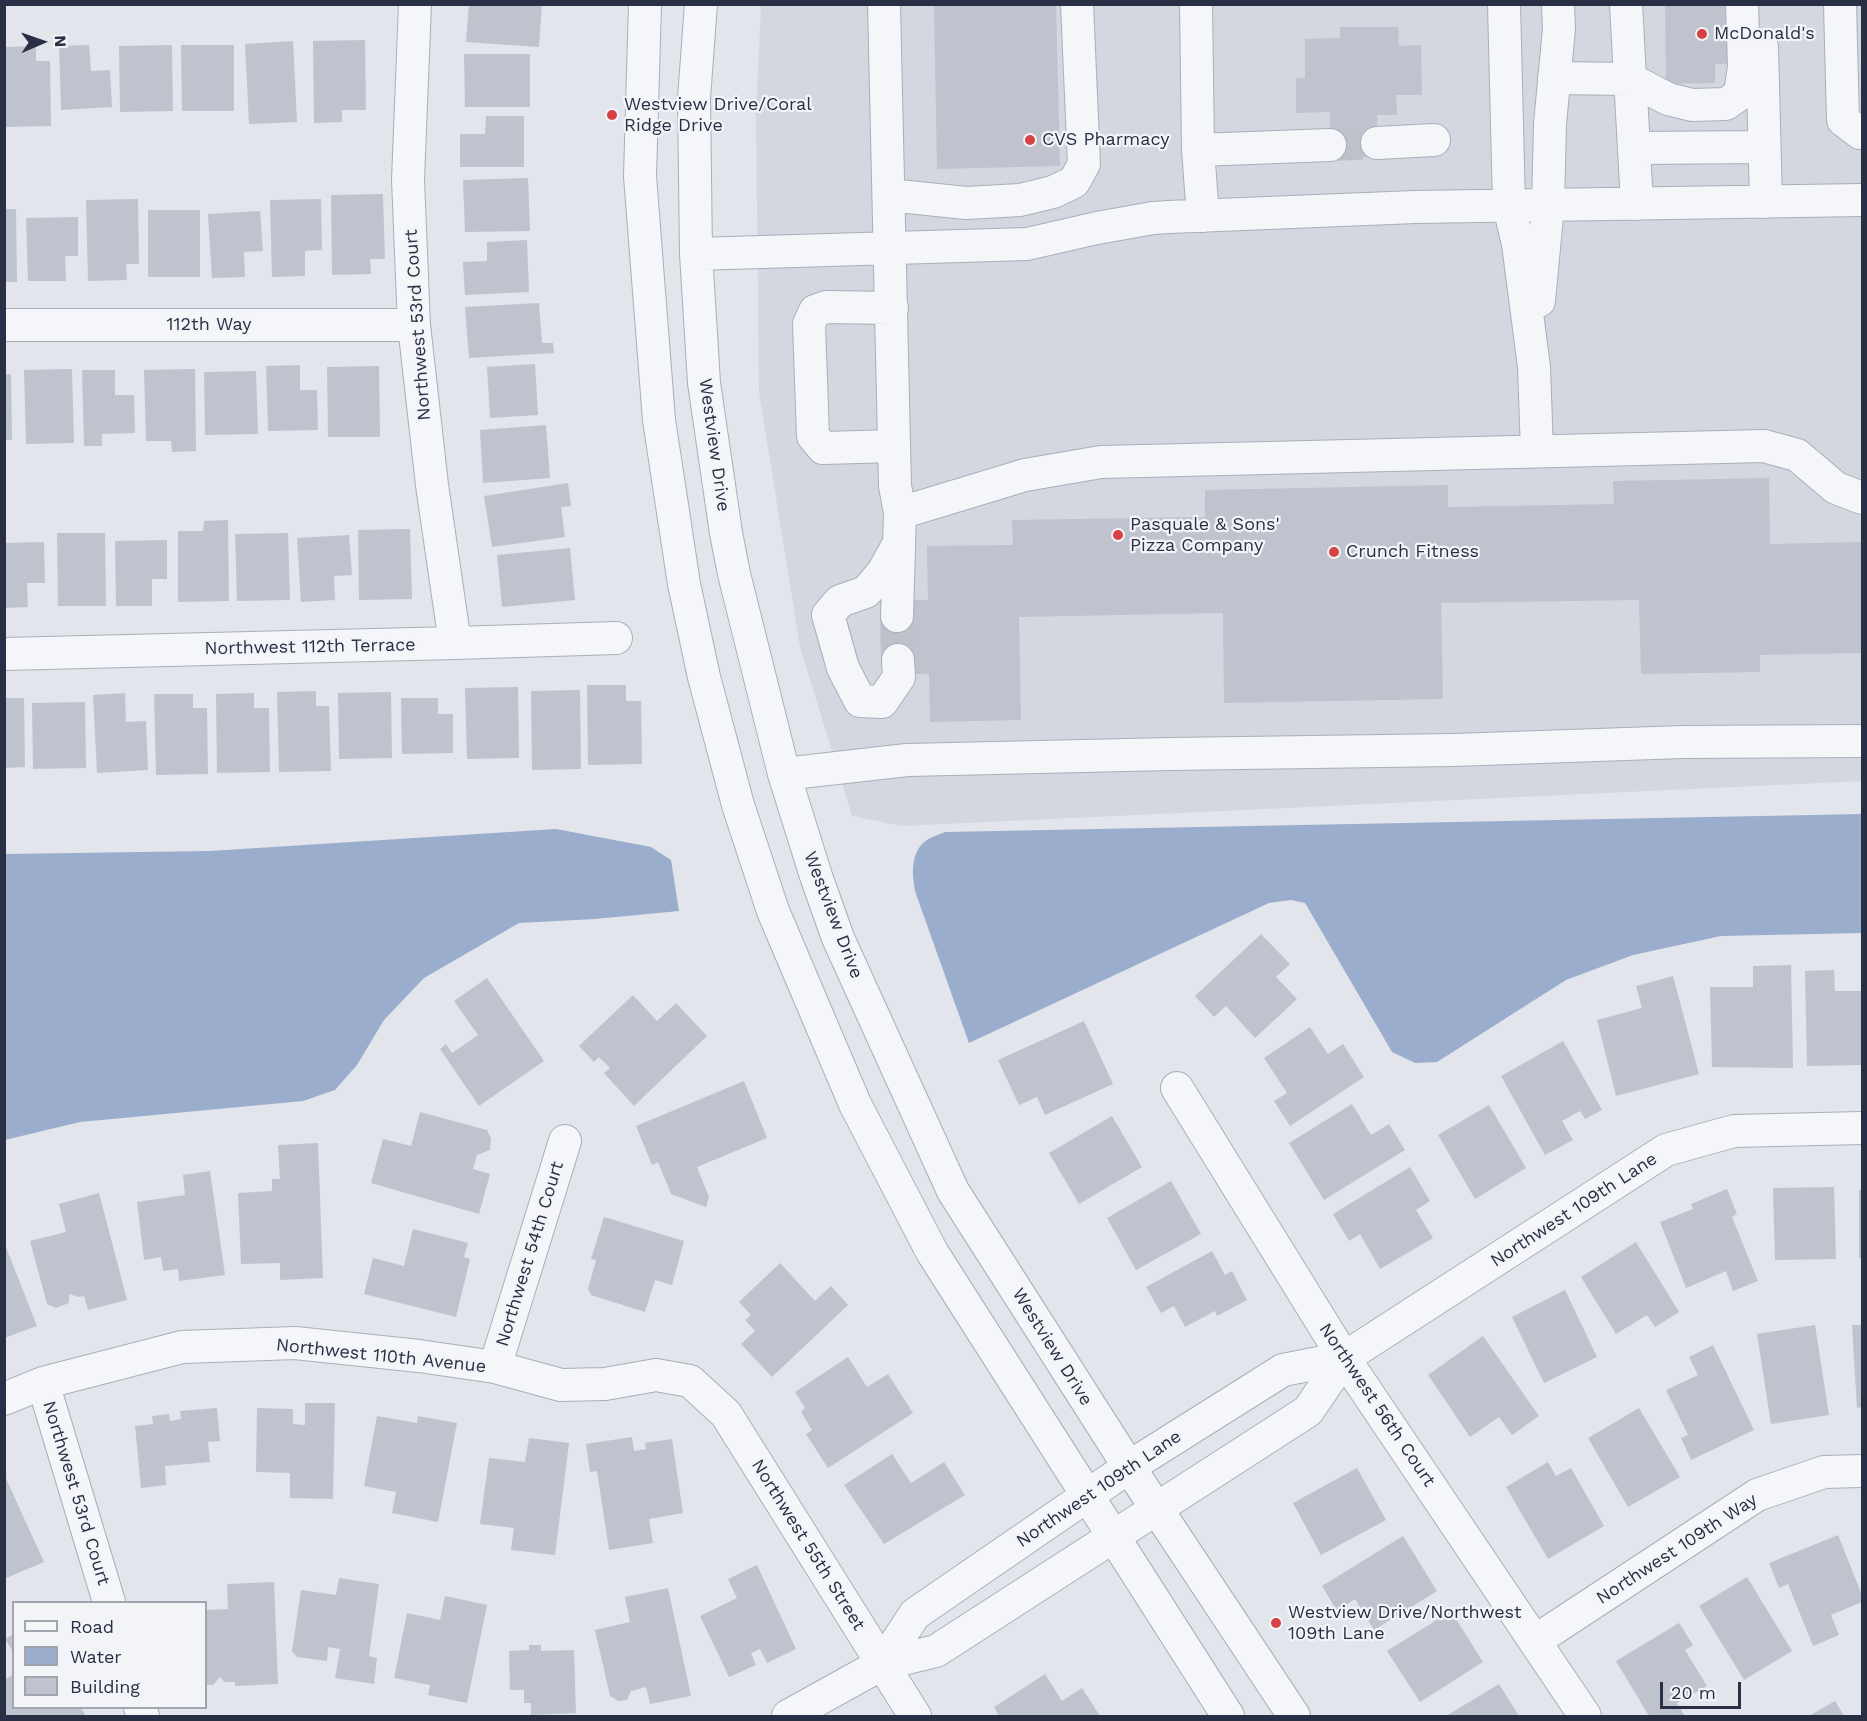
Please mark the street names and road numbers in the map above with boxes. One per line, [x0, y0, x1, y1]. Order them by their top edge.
street label: Northwest 53rd Court [401, 229, 435, 421]
street label: 112th Way [167, 314, 251, 336]
street label: Westview Drive [694, 377, 734, 513]
street label: Northwest 112th Terrace [204, 634, 416, 660]
street label: Westview Drive [799, 848, 867, 982]
street label: Northwest 109th Lane [1487, 1148, 1661, 1272]
street label: Northwest 54th Court [492, 1159, 568, 1349]
street label: Westview Drive [1007, 1284, 1097, 1410]
street label: Northwest 56th Court [1314, 1319, 1440, 1491]
street label: Northwest 110th Avenue [275, 1334, 487, 1378]
street label: Northwest 53rd Court [38, 1398, 114, 1588]
street label: Northwest 109th Lane [1012, 1426, 1186, 1552]
street label: Northwest 55th Street [747, 1456, 869, 1634]
street label: Northwest 109th Way [1593, 1489, 1761, 1609]

